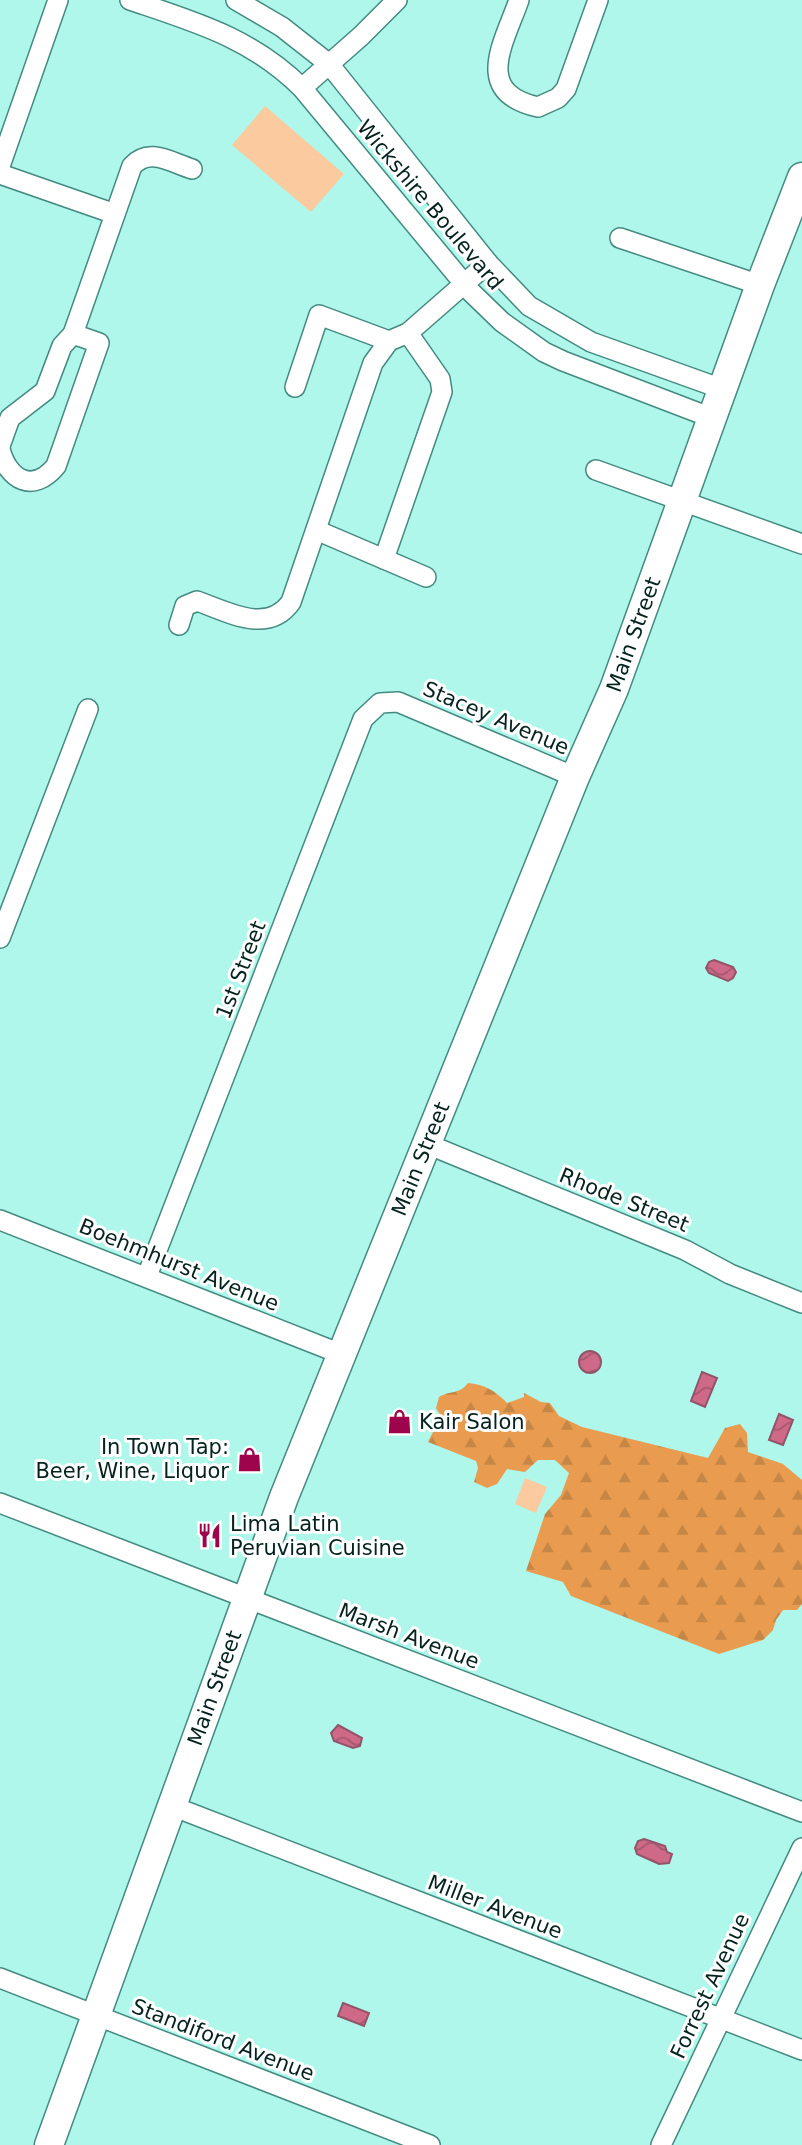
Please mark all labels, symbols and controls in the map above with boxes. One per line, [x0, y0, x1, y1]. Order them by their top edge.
street label: Wickshire Boulevard [352, 115, 508, 295]
street label: Main Street [602, 574, 665, 695]
street label: Stacey Avenue [419, 676, 573, 760]
street label: 1st Street [211, 918, 271, 1022]
street label: Main Street [387, 1098, 454, 1219]
street label: Rhode Street [556, 1163, 692, 1237]
street label: Boehmhurst Avenue [76, 1214, 282, 1316]
shop icon: Kair Salon [385, 1408, 413, 1436]
place label: Kair Salon [419, 1410, 525, 1434]
place label: In Town Tap: Beer, Wine, Liquor [35, 1435, 229, 1483]
shop icon: In Town Tap: Beer, Wine, Liquor [235, 1445, 263, 1473]
place label: Lima Latin Peruvian Cuisine [230, 1512, 405, 1560]
restaurant icon: Lima Latin Peruvian Cuisine [196, 1522, 224, 1550]
street label: Marsh Avenue [335, 1598, 483, 1674]
street label: Main Street [183, 1627, 247, 1749]
street label: Miller Avenue [424, 1870, 566, 1944]
street label: Forrest Avenue [666, 1910, 754, 2062]
street label: Standiford Avenue [128, 1994, 318, 2086]

